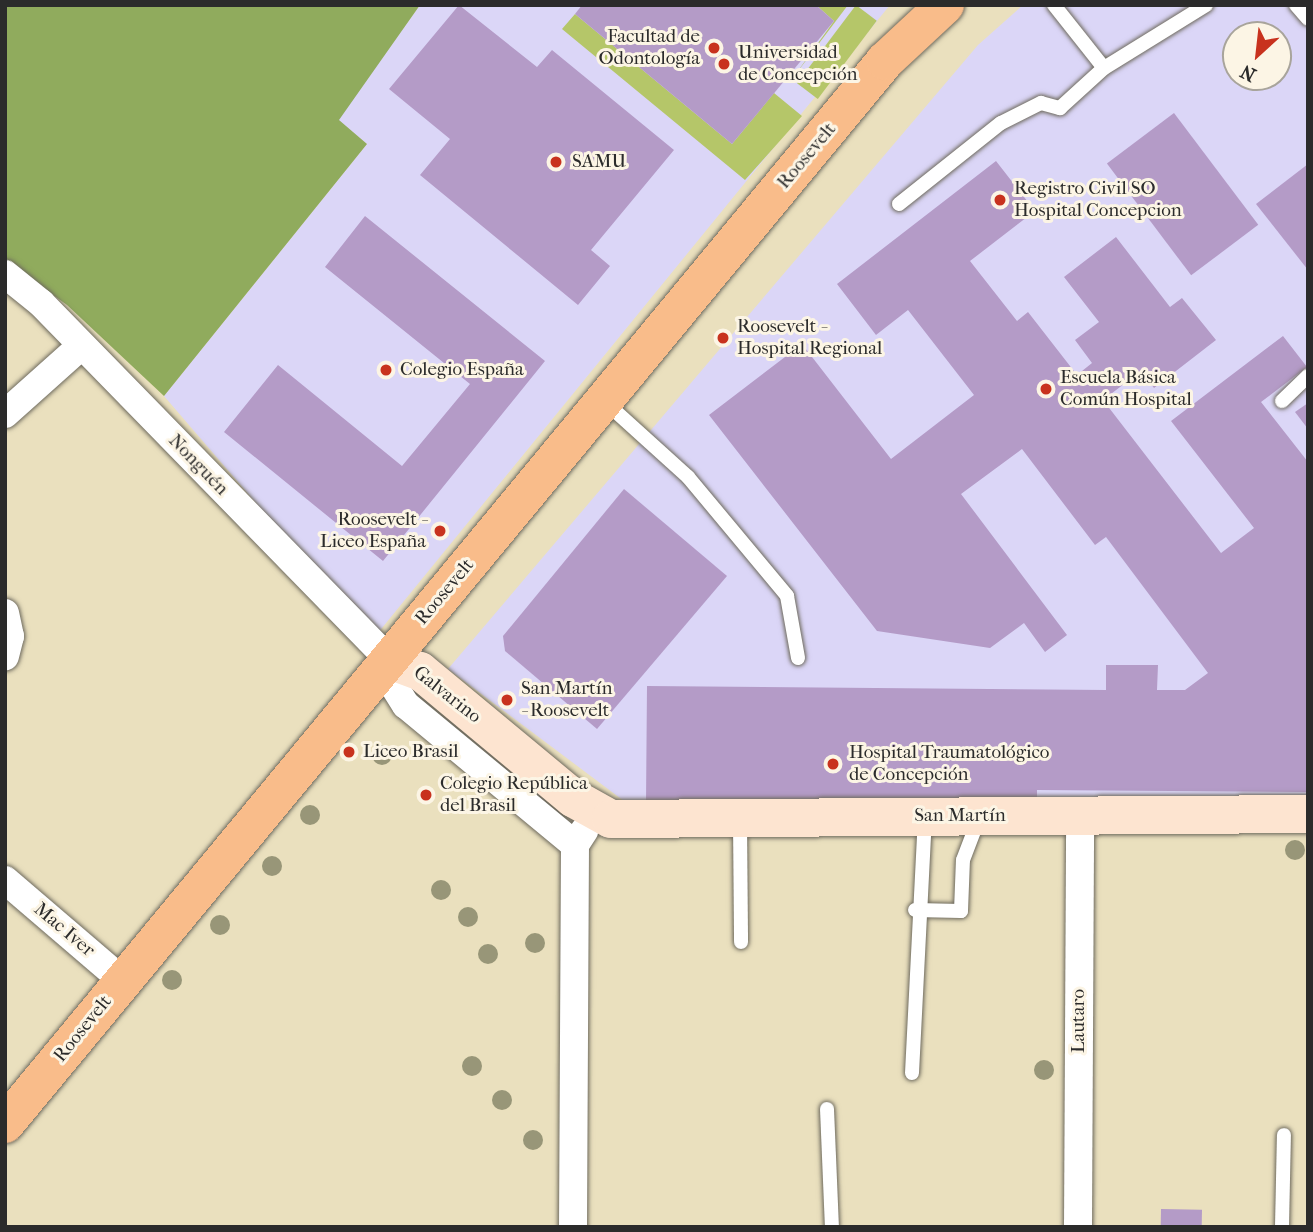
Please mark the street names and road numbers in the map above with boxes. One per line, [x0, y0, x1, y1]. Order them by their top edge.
street label: Roosevelt [773, 118, 841, 194]
street label: Nonguén [163, 430, 233, 500]
street label: Roosevelt [411, 554, 479, 630]
street label: Galvarino [409, 662, 485, 728]
street label: San Martín [914, 805, 1006, 827]
street label: Mac Iver [29, 898, 99, 962]
street label: Lautaro [1068, 989, 1090, 1053]
street label: Roosevelt [49, 991, 117, 1067]

